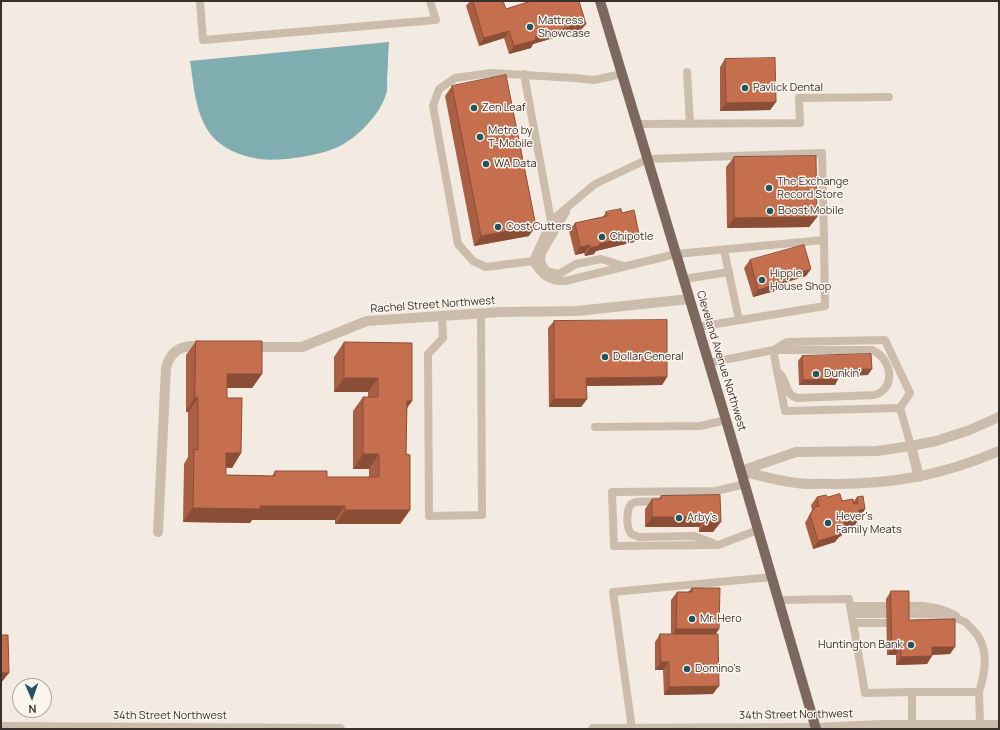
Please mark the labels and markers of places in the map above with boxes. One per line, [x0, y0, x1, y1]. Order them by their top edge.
place label: Mattress Showcase [538, 14, 590, 40]
marker: Mattress Showcase [525, 22, 535, 32]
place label: Pavlick Dental [753, 81, 823, 95]
marker: Pavlick Dental [740, 83, 750, 93]
place label: Zen Leaf [482, 101, 526, 115]
marker: Zen Leaf [469, 103, 479, 113]
place label: Metro by T-Mobile [488, 124, 533, 150]
marker: Metro by T-Mobile [475, 132, 485, 142]
place label: WA Data [494, 157, 537, 171]
marker: WA Data [481, 159, 491, 169]
place label: The Exchange Record Store [777, 175, 849, 201]
marker: The Exchange Record Store [764, 183, 774, 193]
place label: Boost Mobile [778, 204, 844, 218]
marker: Boost Mobile [765, 206, 775, 216]
place label: Cost Cutters [506, 220, 571, 234]
marker: Cost Cutters [493, 222, 503, 232]
place label: Chipotle [610, 230, 653, 244]
marker: Chipotle [597, 232, 607, 242]
place label: Hippie House Shop [770, 267, 831, 293]
marker: Hippie House Shop [757, 275, 767, 285]
place label: Dollar General [613, 350, 684, 364]
marker: Dollar General [600, 352, 610, 362]
place label: Dunkin' [824, 367, 861, 381]
marker: Dunkin' [811, 369, 821, 379]
place label: Hever's Family Meats [836, 510, 902, 536]
place label: Arby's [687, 511, 717, 525]
marker: Arby's [674, 513, 684, 523]
marker: Hever's Family Meats [823, 518, 833, 528]
place label: Mr. Hero [700, 612, 742, 626]
marker: Mr. Hero [687, 614, 697, 624]
place label: Huntington Bank [818, 638, 903, 652]
marker: Huntington Bank [906, 640, 916, 650]
place label: Domino's [695, 662, 741, 676]
marker: Domino's [682, 664, 692, 674]

